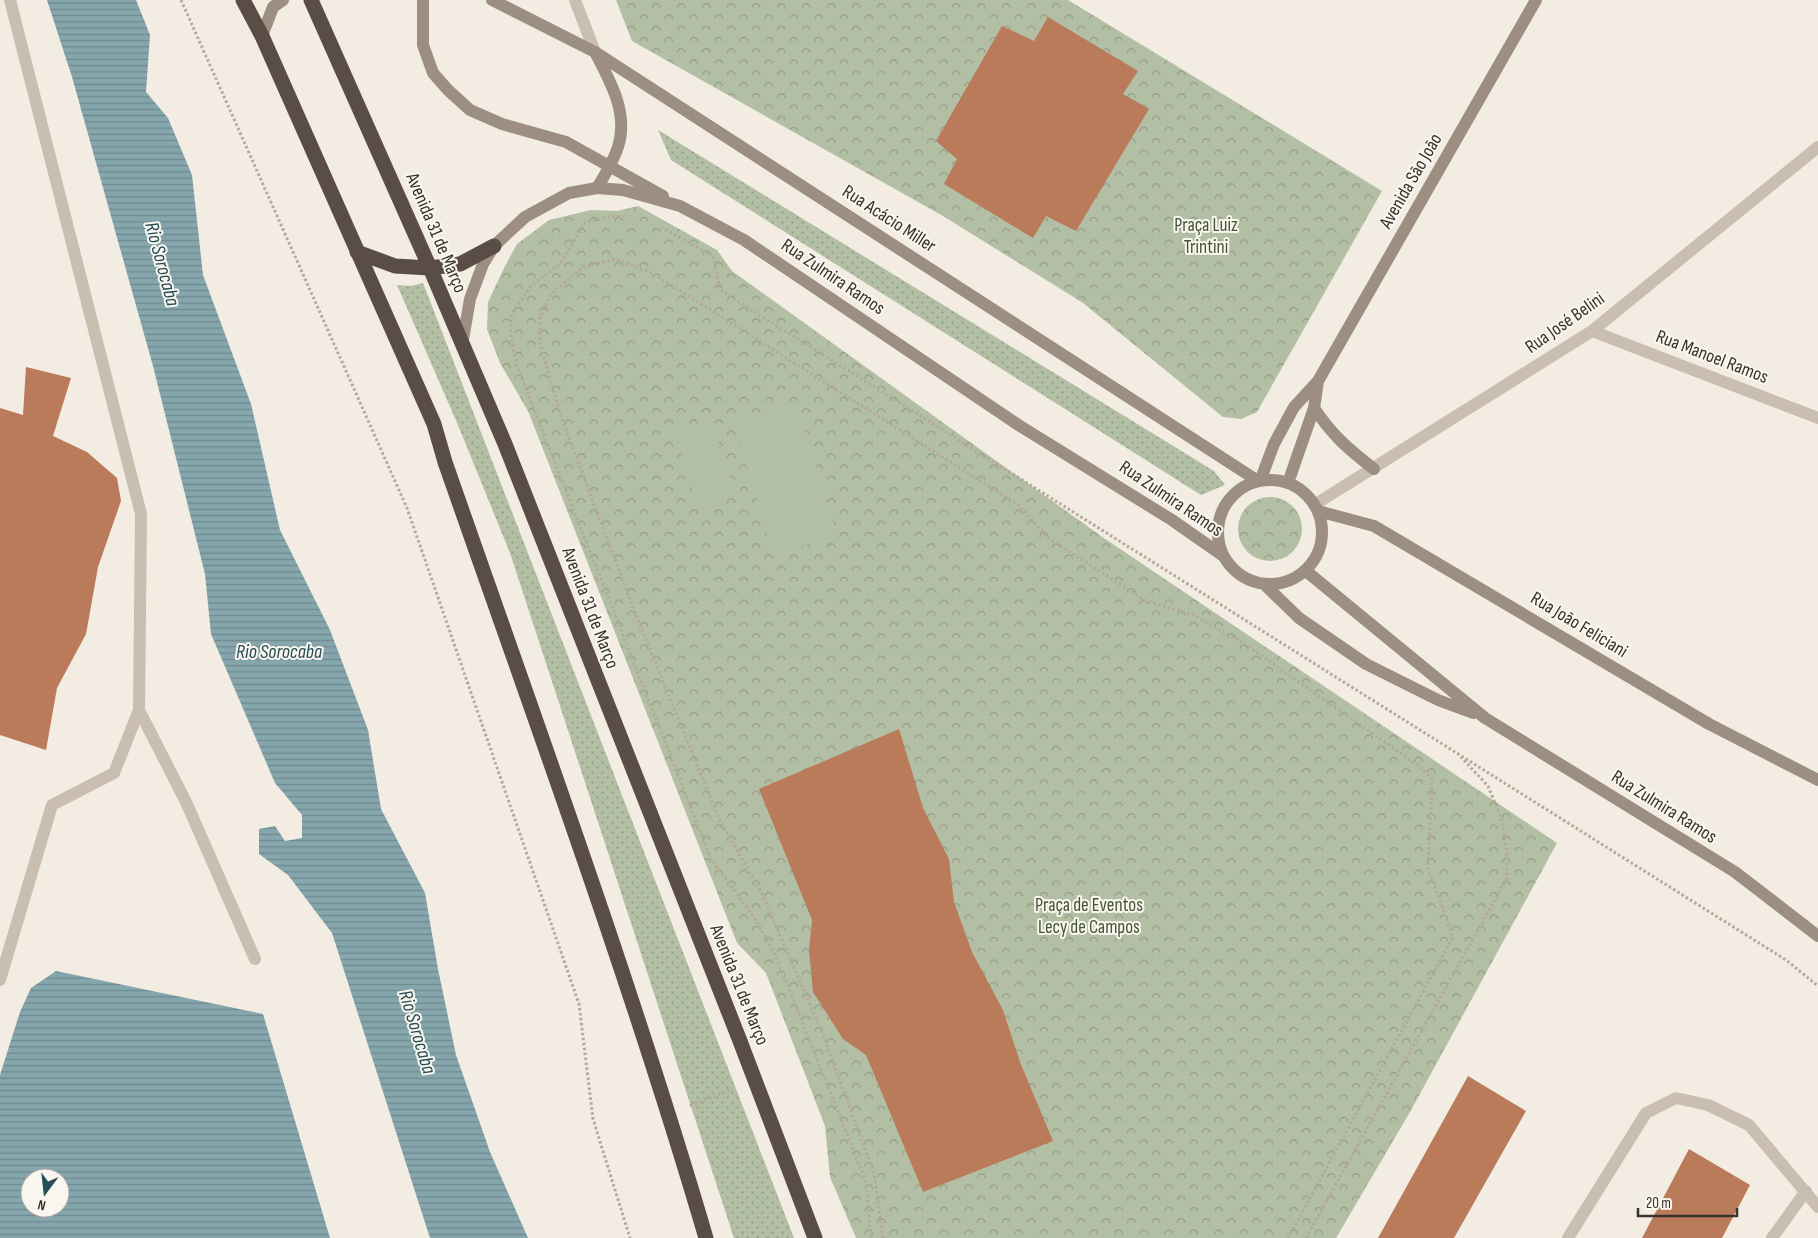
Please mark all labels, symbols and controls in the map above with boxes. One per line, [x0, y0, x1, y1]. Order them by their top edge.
street label: Avenida São João [1374, 129, 1447, 234]
street label: Avenida 31 de Março [400, 169, 472, 296]
street label: Rua Acácio Miller [838, 180, 941, 258]
park label: Praça Luiz Trintini [1174, 214, 1238, 259]
water label: Rio Sorocaba [139, 219, 185, 309]
street label: Rua Zulmira Ramos [777, 234, 889, 320]
street label: Rua José Belini [1521, 287, 1609, 359]
street label: Rua Manoel Ramos [1653, 325, 1772, 389]
street label: Rua Zulmira Ramos [1115, 456, 1227, 542]
street label: Avenida 31 de Março [556, 543, 624, 672]
street label: Rua João Feliciani [1526, 587, 1632, 663]
water label: Rio Sorocaba [236, 640, 322, 664]
street label: Rua Zulmira Ramos [1607, 765, 1721, 849]
park label: Praça de Eventos Lecy de Campos [1035, 894, 1143, 939]
street label: Avenida 31 de Março [704, 920, 774, 1049]
water label: Rio Sorocaba [393, 987, 441, 1077]
north arrow [20, 1168, 70, 1218]
scale bar [1638, 1186, 1737, 1218]
text: 20 m [1646, 1194, 1671, 1213]
text: N [36, 1196, 48, 1214]

